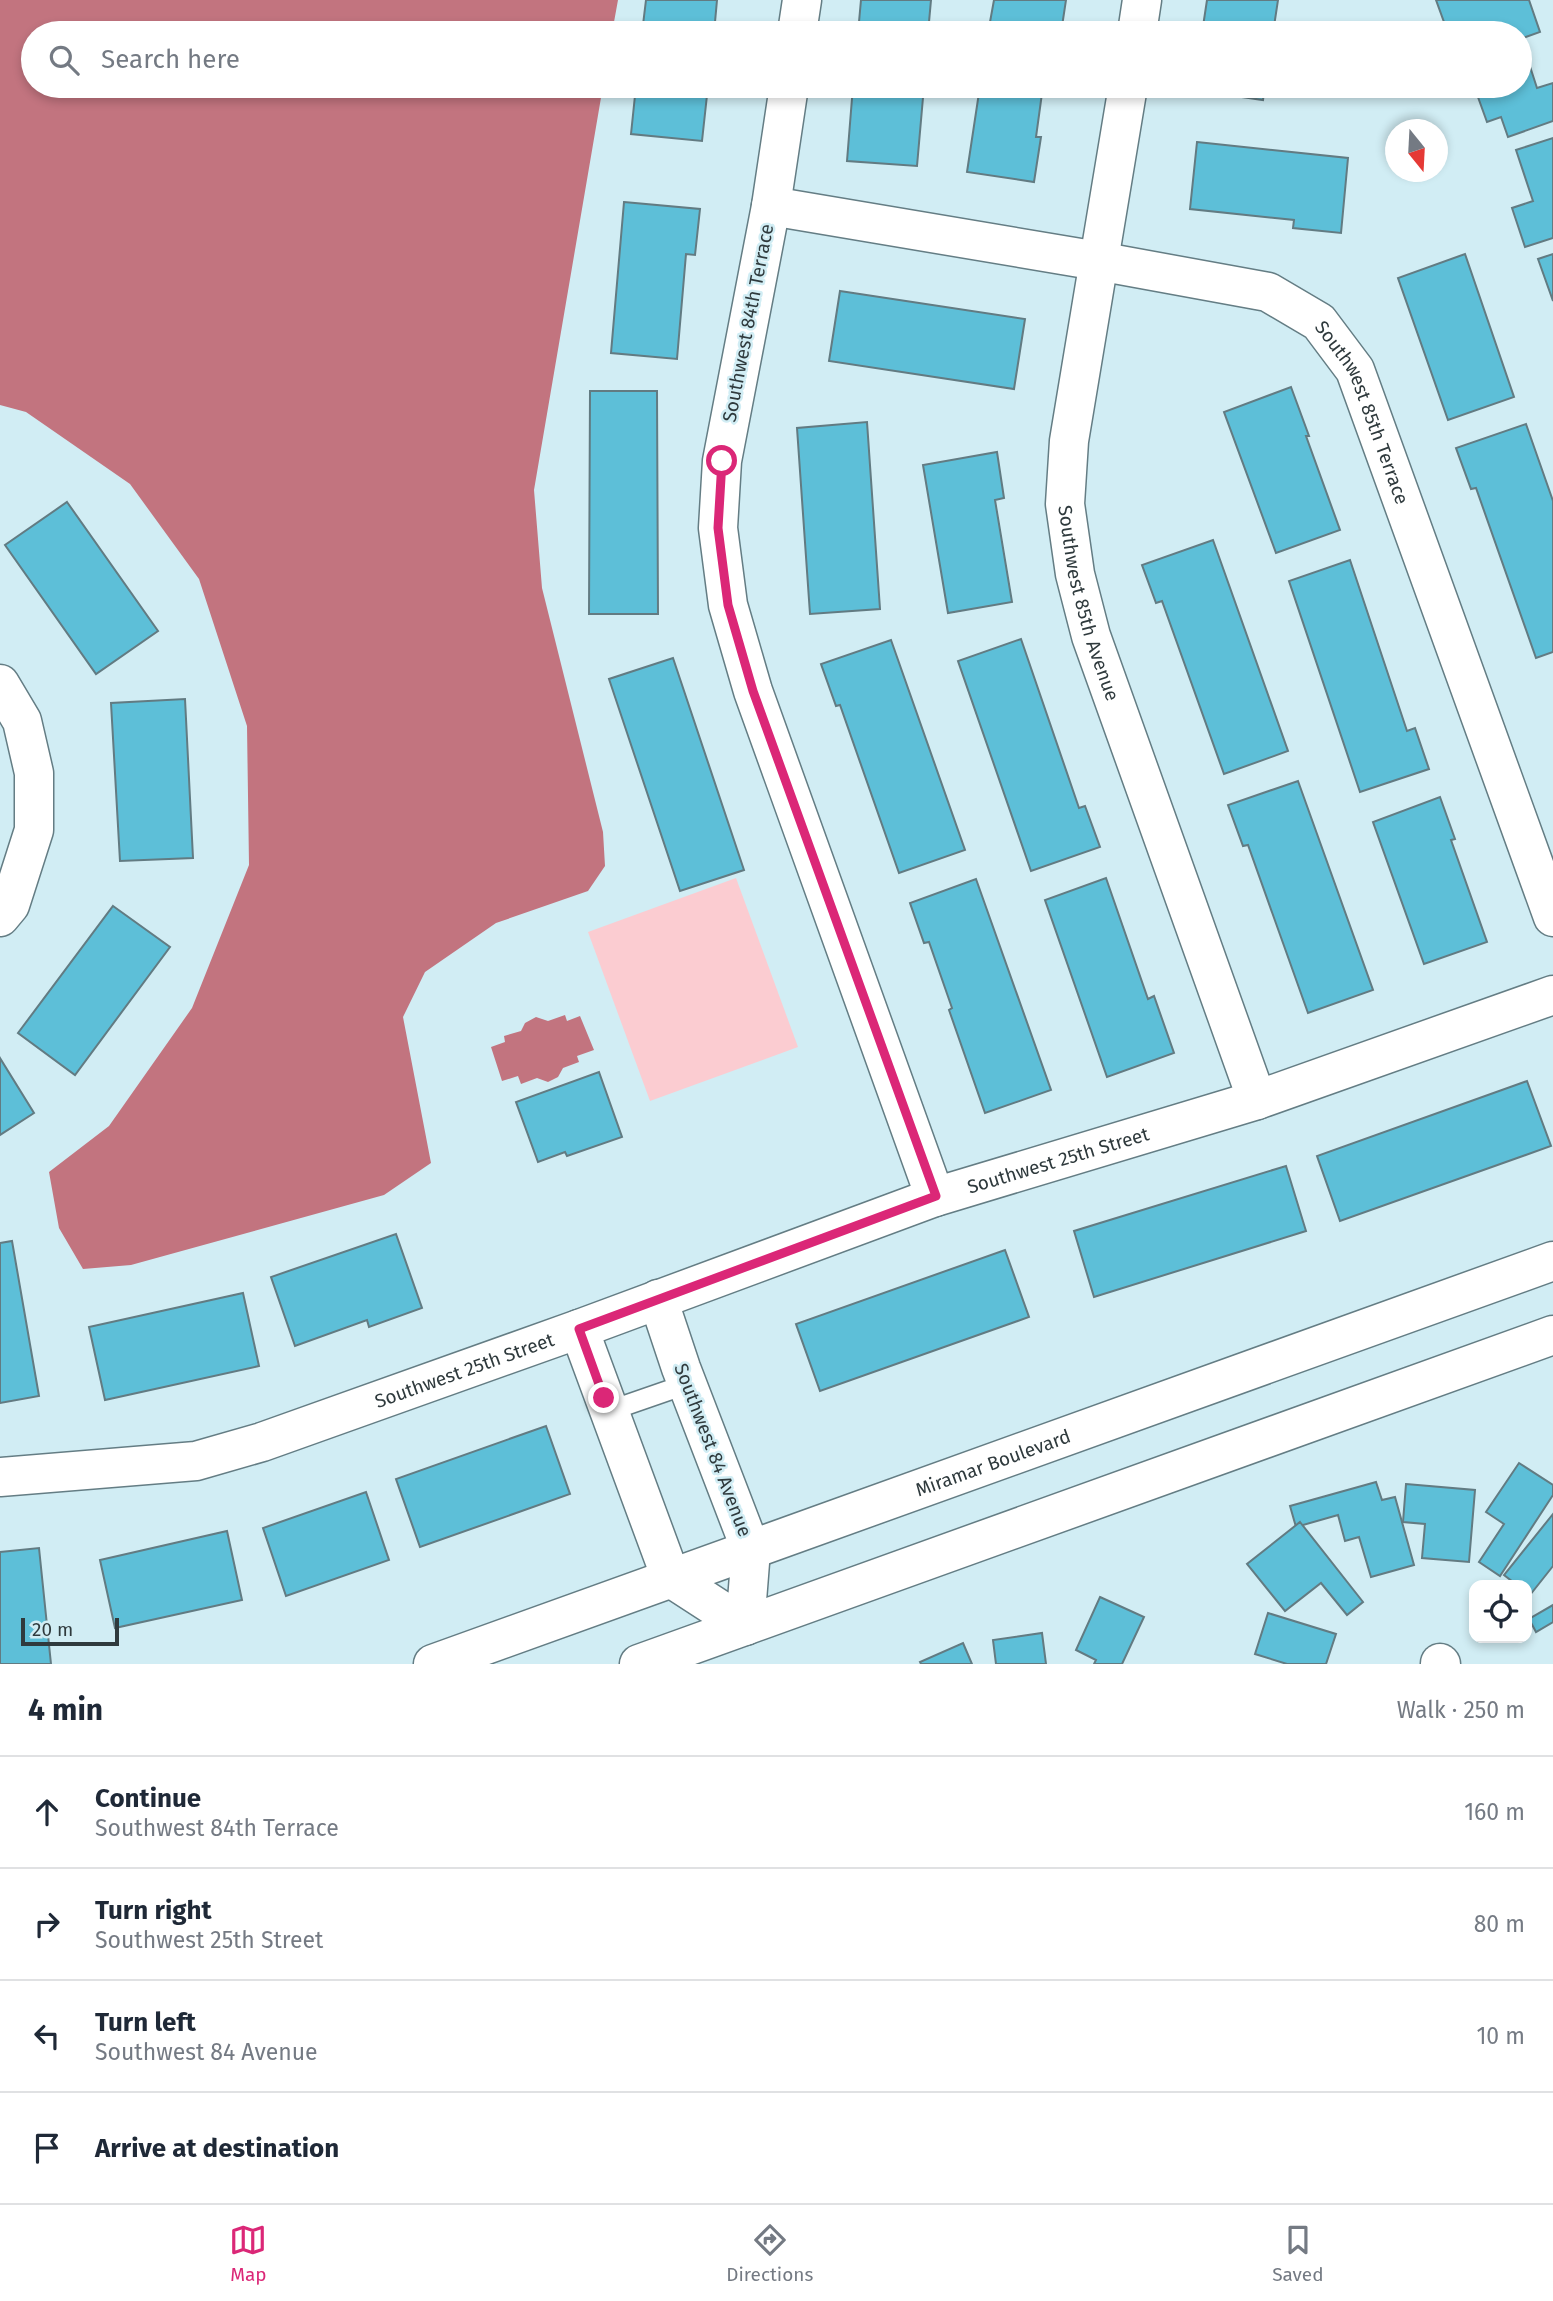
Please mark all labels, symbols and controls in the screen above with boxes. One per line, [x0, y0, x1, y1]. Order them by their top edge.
search box [21, 21, 1532, 98]
icon: search [45, 41, 83, 79]
text: Search here [101, 44, 240, 75]
north arrow [1385, 119, 1448, 182]
street label: Southwest 84th Terrace [717, 222, 779, 424]
street label: Southwest 85th Terrace [1310, 316, 1414, 507]
route start [706, 445, 737, 476]
street label: Southwest 85th Avenue [1054, 504, 1125, 704]
street label: Southwest 25th Street [964, 1122, 1152, 1198]
street label: Southwest 25th Street [371, 1327, 557, 1412]
street label: Southwest 84 Avenue [669, 1360, 757, 1540]
route end [588, 1382, 619, 1413]
street label: Miramar Boulevard [912, 1424, 1074, 1501]
map controls [1469, 1580, 1532, 1643]
button: locate [1469, 1580, 1532, 1643]
scale bar [21, 1615, 119, 1647]
text: 20 m [32, 1618, 73, 1641]
text: 4 min [28, 1692, 103, 1728]
text: Walk · 250 m [1397, 1696, 1525, 1724]
text: Continue [95, 1783, 201, 1814]
icon: ahead [28, 1793, 66, 1831]
text: 160 m [1464, 1798, 1525, 1826]
text: Southwest 84th Terrace [95, 1814, 339, 1842]
text: Turn right [95, 1895, 212, 1926]
icon: right [28, 1905, 66, 1943]
text: 80 m [1474, 1910, 1525, 1938]
text: Southwest 25th Street [95, 1926, 323, 1954]
text: Turn left [95, 2007, 196, 2038]
icon: left [28, 2017, 66, 2055]
text: 10 m [1476, 2022, 1525, 2050]
text: Southwest 84 Avenue [95, 2038, 318, 2066]
icon: arrive [28, 2129, 66, 2167]
text: Arrive at destination [95, 2133, 339, 2164]
tab: Map [229, 2221, 267, 2286]
tab: Directions [726, 2221, 813, 2286]
tab: Saved [1272, 2221, 1324, 2286]

